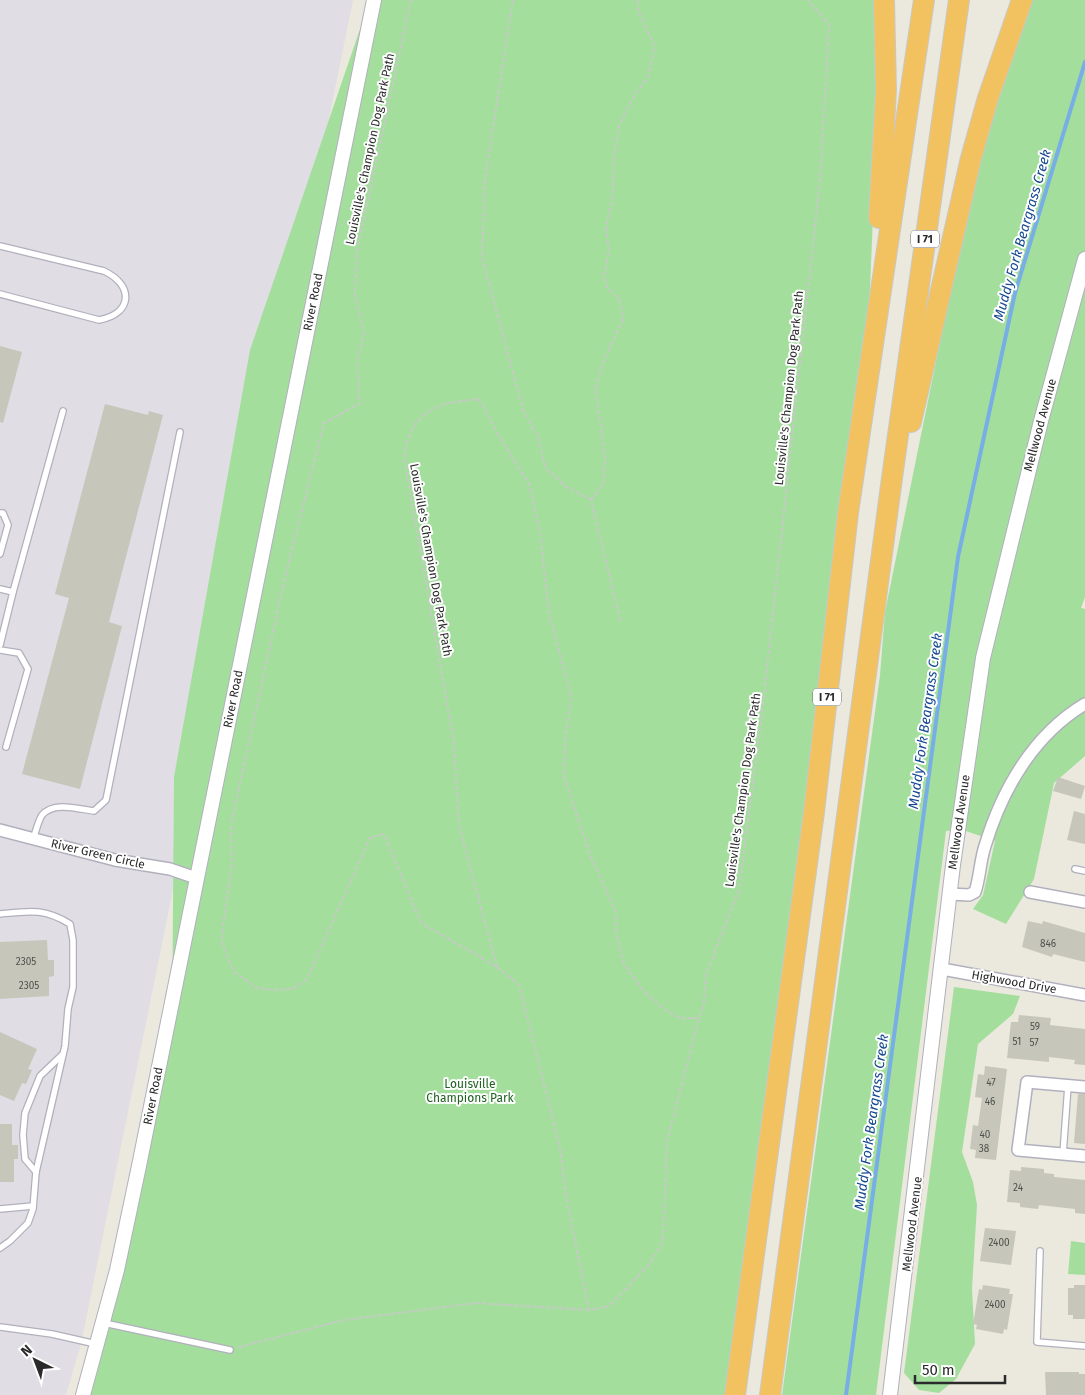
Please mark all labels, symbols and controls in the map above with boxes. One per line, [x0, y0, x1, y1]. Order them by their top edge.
street label: Louisville's Champion Dog Park Path [343, 52, 397, 246]
water label: Muddy Fork Beargrass Creek [990, 147, 1055, 323]
road number: I 71 [911, 230, 939, 248]
street label: River Road [301, 272, 325, 332]
street label: Louisville's Champion Dog Park Path [772, 290, 806, 486]
street label: Mellwood Avenue [1021, 377, 1059, 473]
street label: Louisville's Champion Dog Park Path [407, 462, 455, 658]
water label: Muddy Fork Beargrass Creek [905, 632, 946, 810]
street label: River Road [221, 669, 245, 729]
road number: I 71 [813, 689, 841, 706]
street label: Louisville's Champion Dog Park Path [722, 692, 764, 888]
street label: Mellwood Avenue [945, 774, 973, 870]
street label: River Green Circle [50, 836, 146, 872]
house number: 846 [1040, 938, 1056, 950]
house number: 2305 [16, 956, 36, 968]
street label: Highwood Drive [970, 968, 1058, 996]
house number: 2305 [19, 980, 39, 992]
house number: 59 [1030, 1021, 1040, 1033]
water label: Muddy Fork Beargrass Creek [851, 1033, 892, 1211]
house number: 51 [1013, 1036, 1021, 1048]
house number: 57 [1029, 1037, 1039, 1049]
street label: River Road [141, 1066, 165, 1126]
park label: Louisville Champions Park [426, 1077, 515, 1105]
house number: 47 [986, 1077, 996, 1089]
house number: 46 [985, 1096, 995, 1108]
house number: 40 [980, 1129, 991, 1141]
house number: 38 [979, 1143, 990, 1155]
street label: Mellwood Avenue [899, 1176, 925, 1272]
house number: 24 [1013, 1182, 1024, 1194]
house number: 2400 [988, 1237, 1010, 1249]
house number: 2400 [984, 1299, 1006, 1311]
north arrow [10, 1335, 60, 1385]
text: N [17, 1341, 36, 1360]
scale bar [915, 1352, 1005, 1384]
text: 50 m [922, 1361, 955, 1379]

